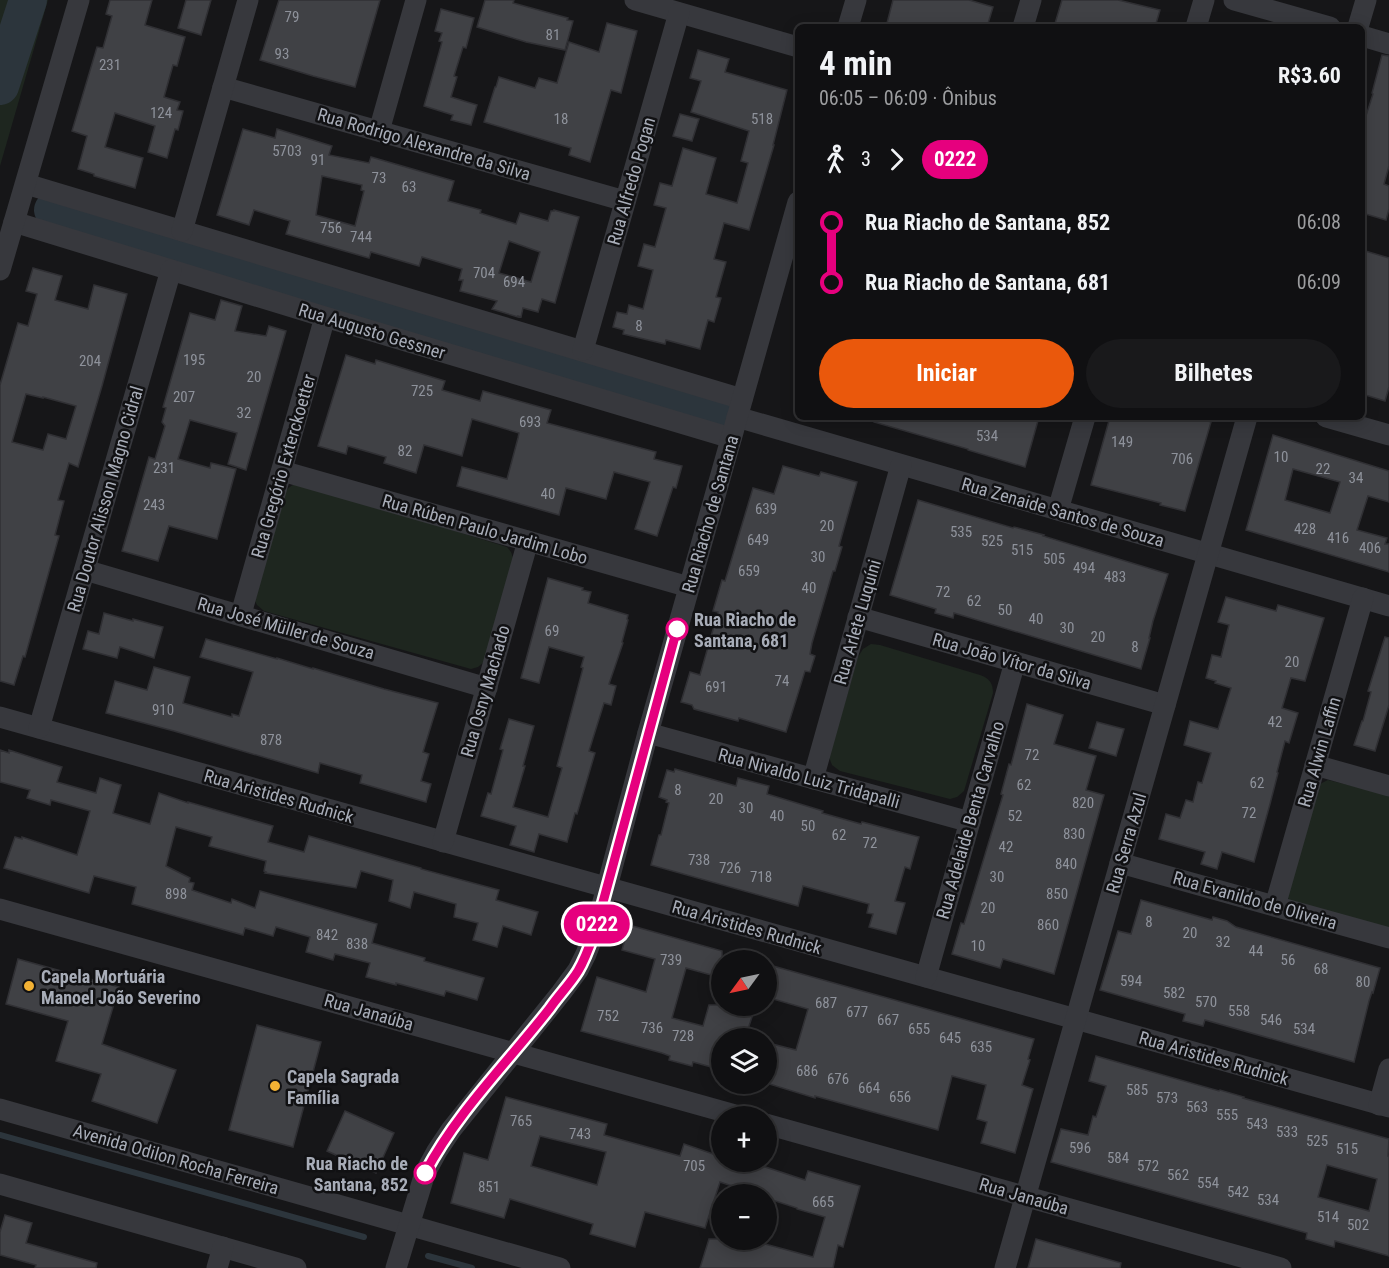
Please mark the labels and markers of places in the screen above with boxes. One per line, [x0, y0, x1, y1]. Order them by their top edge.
place label: Rua Riacho de Santana, 681 [694, 609, 797, 651]
marker: Rua Riacho de Santana, 681 [666, 618, 688, 640]
place label: Capela Mortuária Manoel João Severino [41, 966, 201, 1008]
marker: Capela Mortuária Manoel João Severino [22, 979, 36, 993]
place label: Capela Sagrada Família [287, 1066, 399, 1108]
marker: Capela Sagrada Família [268, 1079, 282, 1093]
place label: Rua Riacho de Santana, 852 [306, 1153, 408, 1195]
marker: Rua Riacho de Santana, 852 [414, 1162, 436, 1184]

